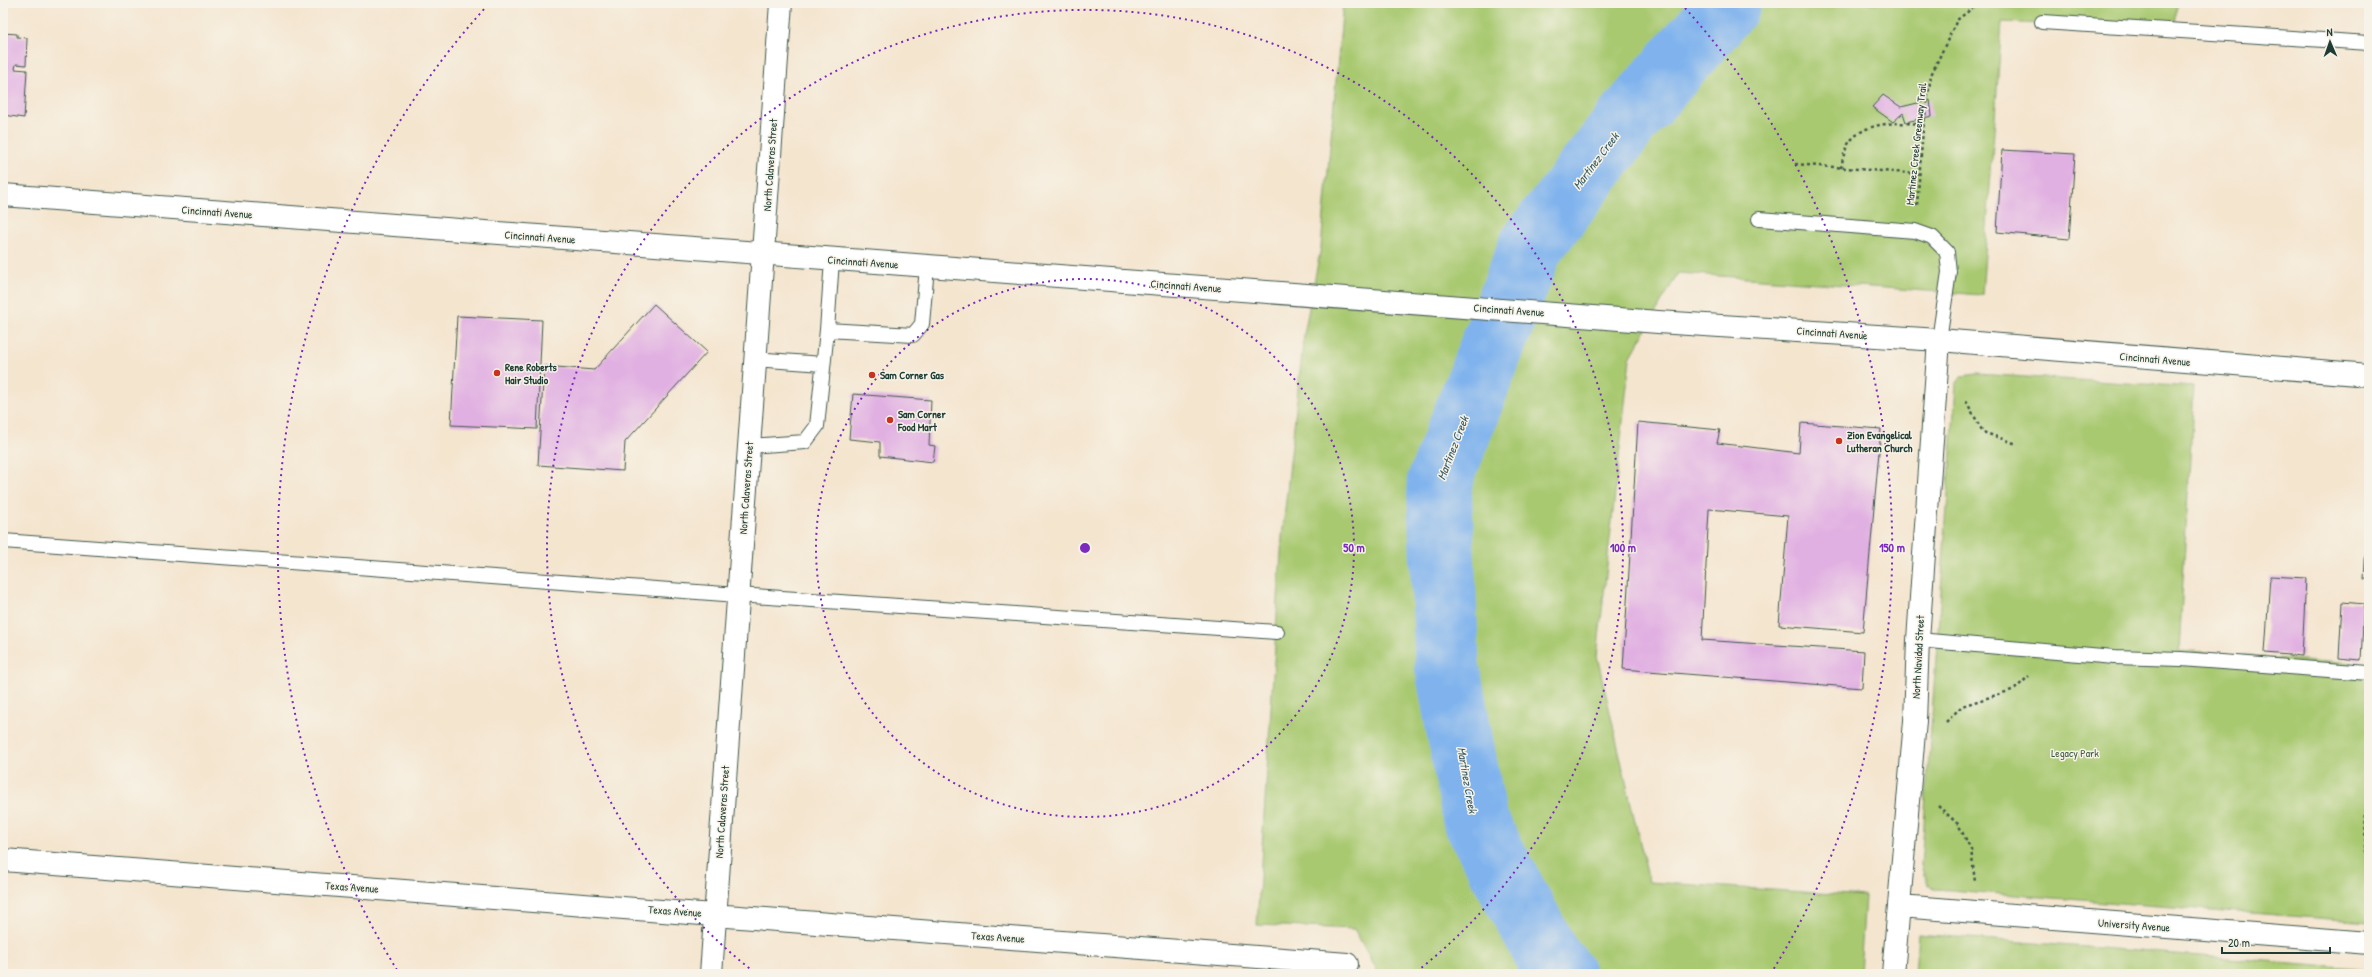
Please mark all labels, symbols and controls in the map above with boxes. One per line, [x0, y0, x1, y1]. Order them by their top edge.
north arrow [2310, 22, 2350, 62]
text: N [2326, 25, 2333, 39]
street label: Martinez Creek Greenway Trail [1903, 82, 1929, 206]
street label: North Calaveras Street [760, 118, 780, 212]
water label: Martinez Creek [1569, 128, 1623, 193]
street label: Cincinnati Avenue [181, 203, 254, 222]
street label: Cincinnati Avenue [504, 228, 577, 247]
street label: Cincinnati Avenue [827, 253, 900, 272]
street label: Cincinnati Avenue [1150, 277, 1223, 296]
street label: Cincinnati Avenue [1473, 301, 1546, 320]
street label: Cincinnati Avenue [1796, 324, 1869, 343]
street label: Cincinnati Avenue [2119, 349, 2192, 369]
place label: Rene Roberts Hair Studio [505, 360, 558, 387]
marker: Rene Roberts Hair Studio [492, 368, 502, 378]
place label: Sam Corner Gas [880, 368, 945, 382]
marker: Sam Corner Gas [867, 370, 877, 380]
place label: Sam Corner Food Mart [897, 407, 946, 434]
water label: Martinez Creek [1433, 413, 1473, 482]
marker: Sam Corner Food Mart [885, 415, 895, 425]
place label: Zion Evangelical Lutheran Church [1847, 428, 1913, 455]
marker: Zion Evangelical Lutheran Church [1834, 436, 1844, 446]
street label: North Calaveras Street [736, 441, 756, 535]
text: 50 m [1343, 539, 1365, 556]
text: 100 m [1610, 539, 1636, 556]
text: 150 m [1879, 539, 1905, 556]
centre of rings [1078, 541, 1092, 555]
street label: North Navidad Street [1909, 615, 1927, 699]
water label: Martinez Creek [1453, 745, 1482, 815]
park label: Legacy Park [2051, 746, 2099, 760]
street label: North Calaveras Street [712, 765, 732, 859]
street label: Texas Avenue [325, 878, 380, 896]
street label: Texas Avenue [648, 902, 703, 920]
street label: University Avenue [2098, 916, 2171, 935]
street label: Texas Avenue [971, 928, 1026, 946]
scale bar [2222, 929, 2330, 955]
text: 20 m [2228, 934, 2250, 951]

